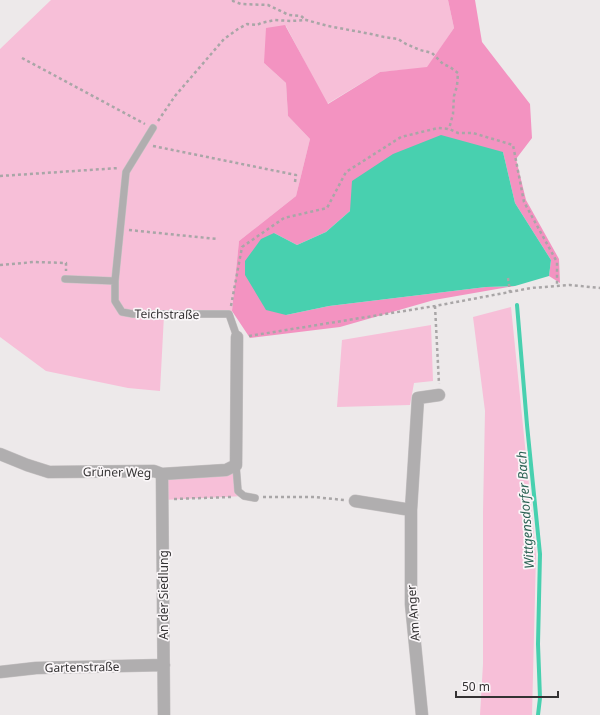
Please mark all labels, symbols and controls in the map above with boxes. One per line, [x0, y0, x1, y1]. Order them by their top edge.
street label: Teichstraße [134, 305, 200, 323]
water label: Wittgensdorfer Bach [512, 450, 538, 570]
street label: Grüner Weg [83, 463, 151, 481]
street label: An der Siedlung [155, 550, 172, 640]
street label: Am Anger [403, 584, 423, 642]
street label: Gartenstraße [44, 658, 120, 676]
scale bar [456, 673, 558, 699]
text: 50 m [462, 678, 490, 695]

